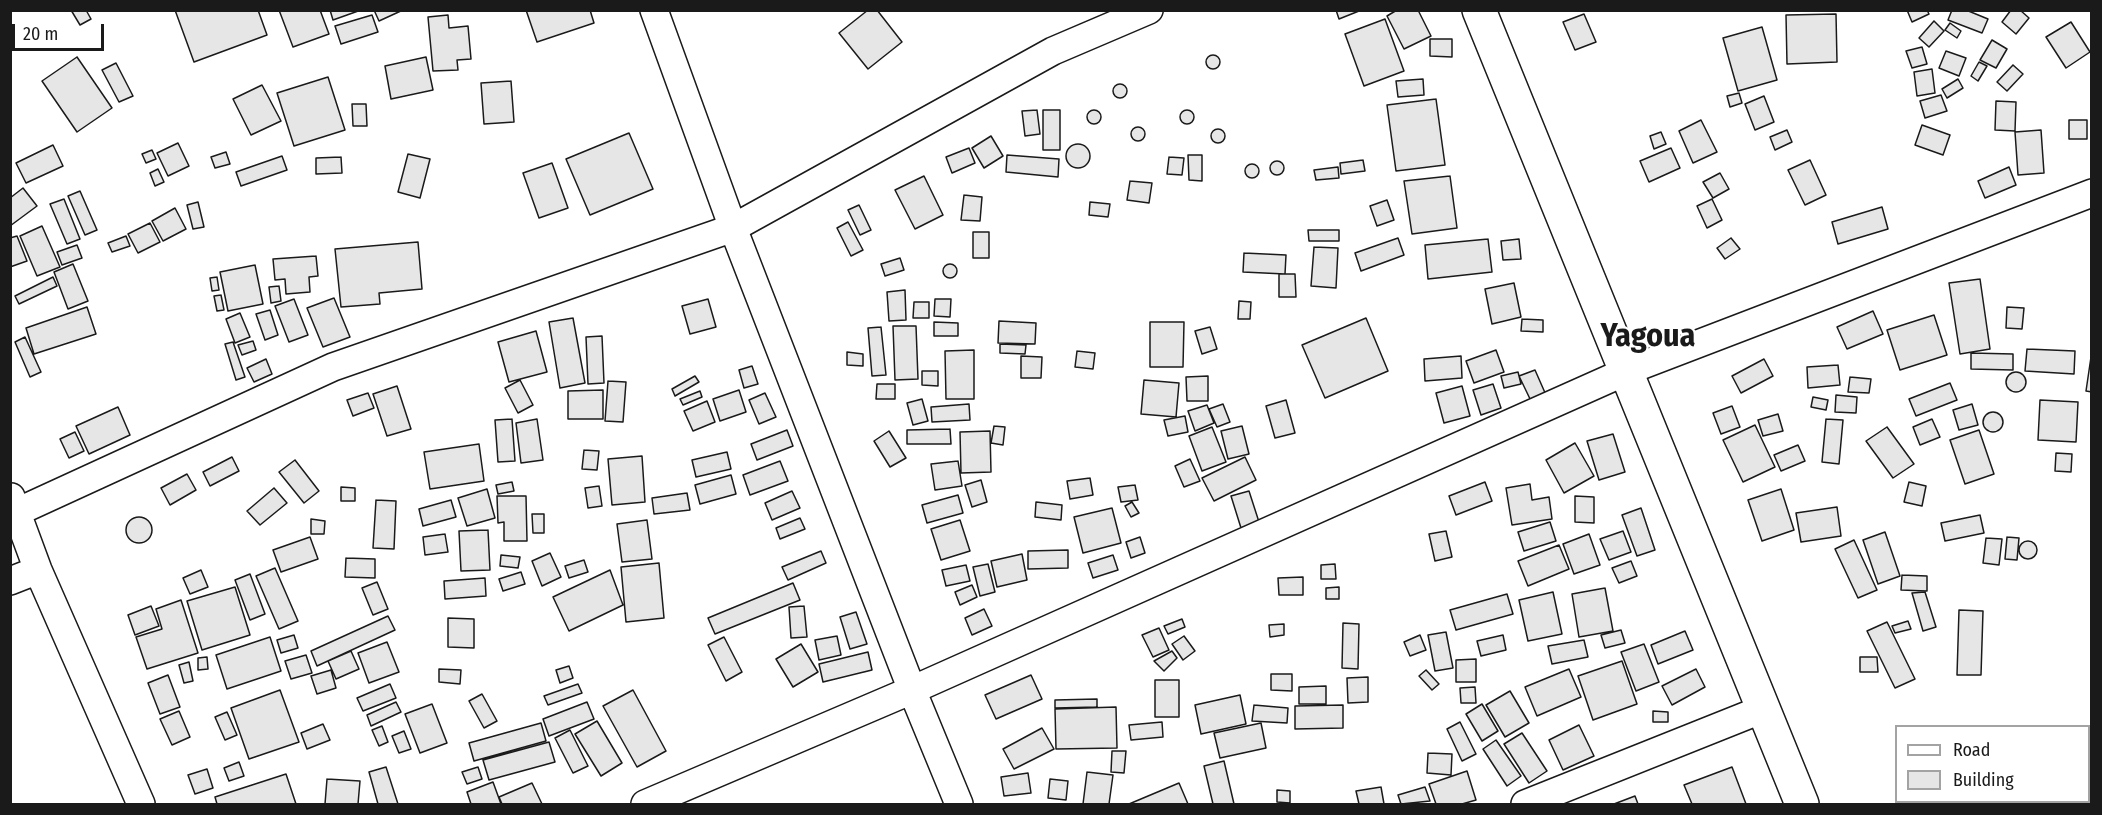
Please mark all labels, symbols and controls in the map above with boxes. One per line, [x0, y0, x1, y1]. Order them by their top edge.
scale bar [15, 12, 106, 50]
text: 20 m [23, 23, 58, 45]
district label: Yagoua [1601, 318, 1695, 356]
legend [1895, 725, 2090, 803]
text: Road [1953, 739, 1990, 761]
text: Building [1953, 769, 2014, 791]

